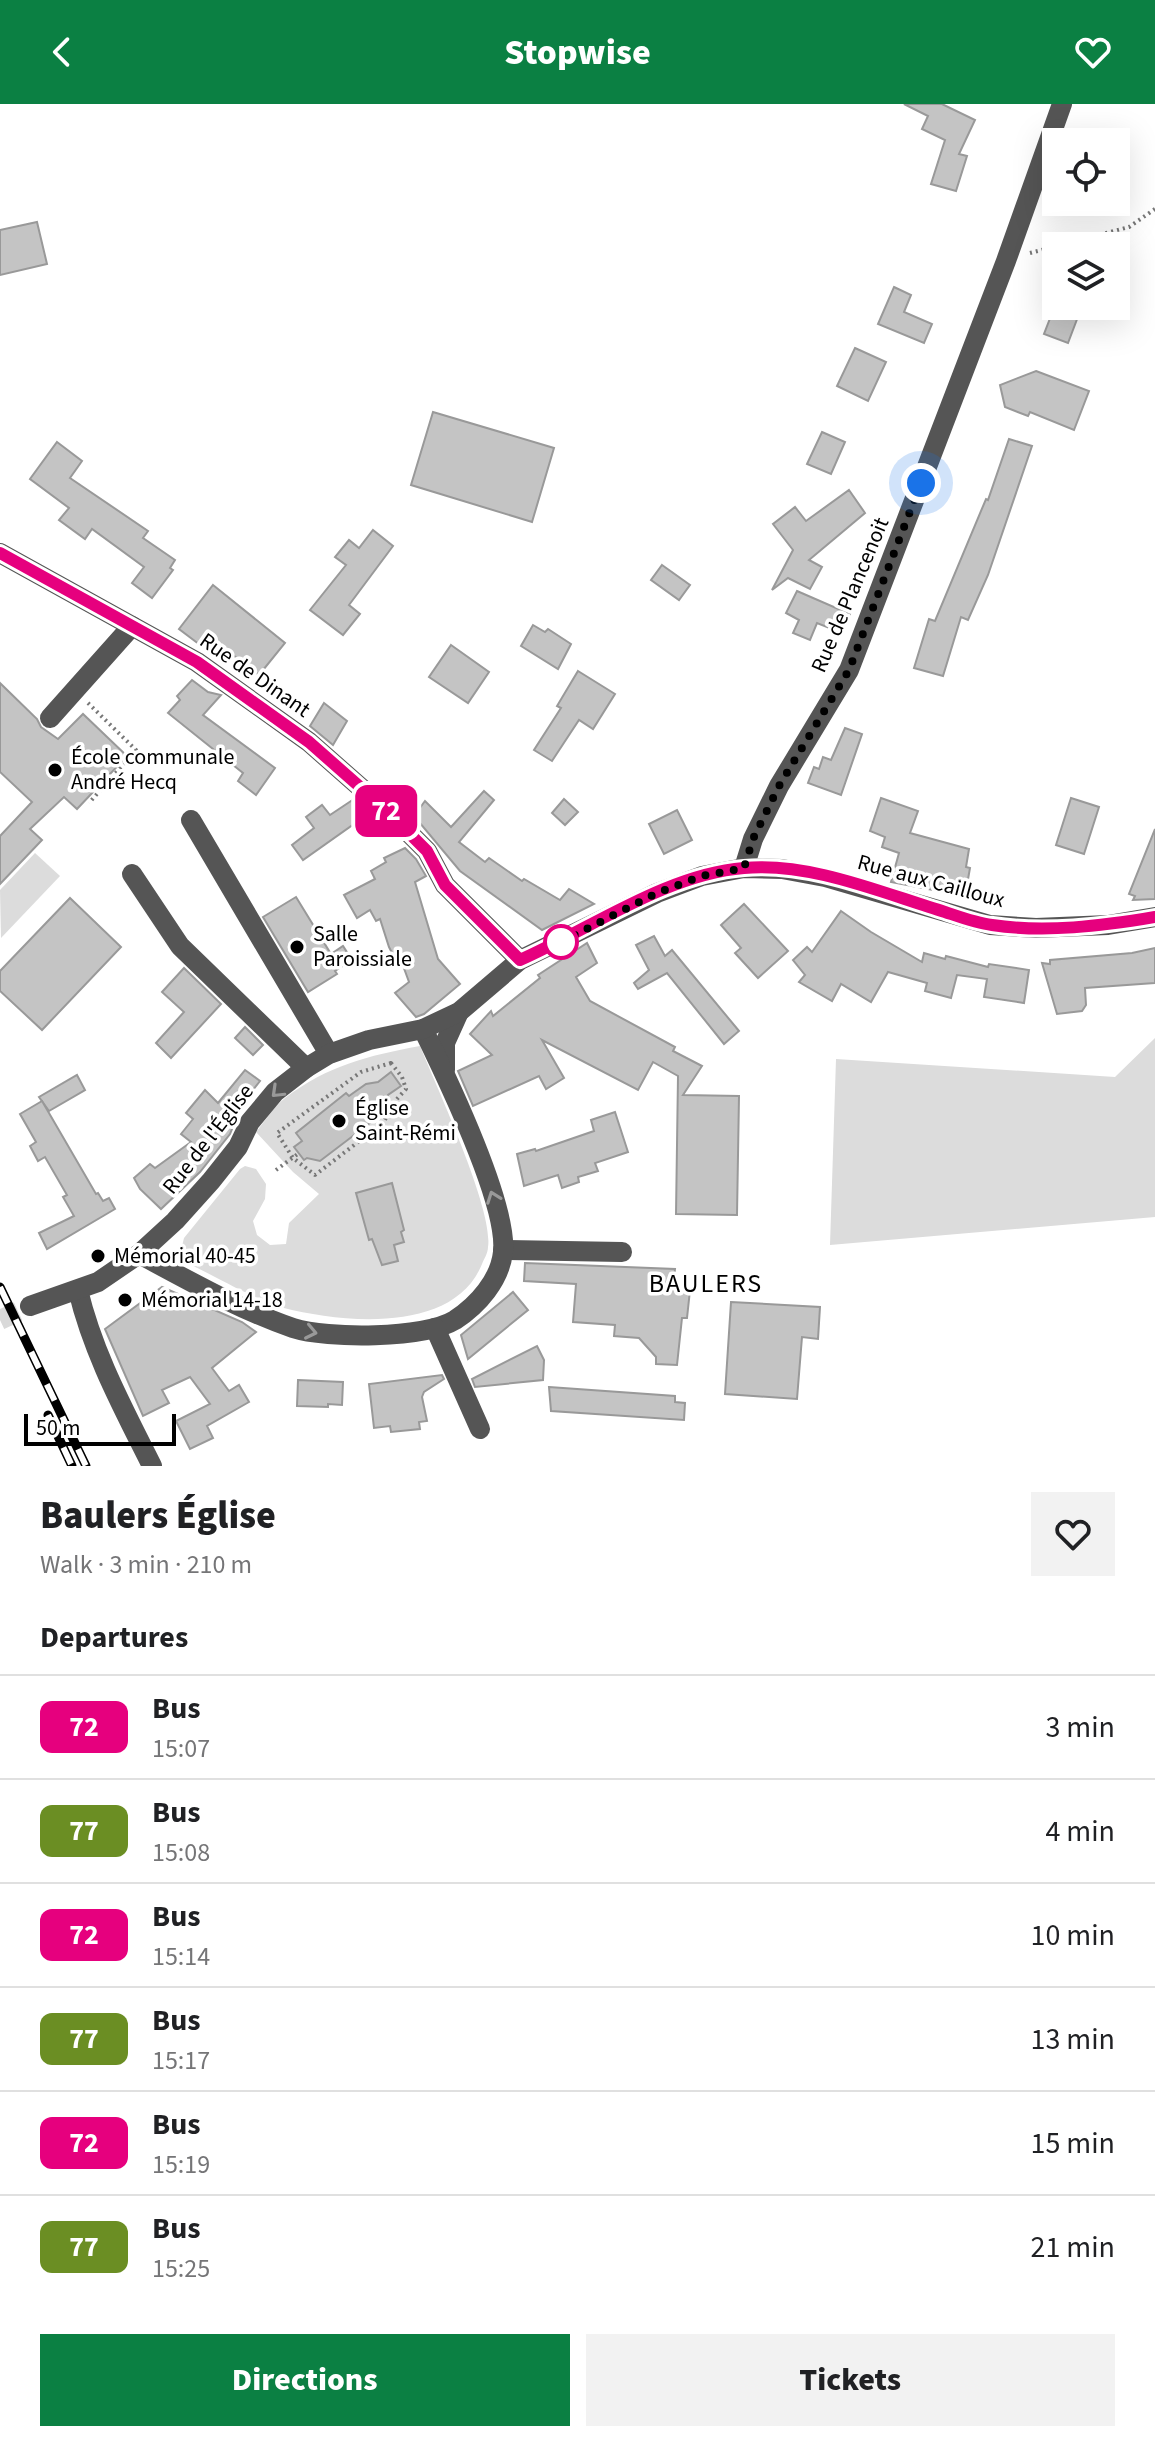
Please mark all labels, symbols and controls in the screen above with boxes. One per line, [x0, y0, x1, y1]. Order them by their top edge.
text: Stopwise [504, 27, 651, 78]
icon: back [40, 30, 84, 74]
icon: heart [1071, 30, 1115, 74]
map controls [1042, 128, 1130, 320]
button: locate [1042, 128, 1130, 216]
button: layers [1042, 232, 1130, 320]
your location [901, 463, 941, 503]
street label: Rue de Plancenoit [803, 512, 897, 678]
street label: Rue de Dinant [193, 625, 317, 725]
place label: École communale André Hecq [71, 741, 234, 798]
marker: École communale André Hecq [46, 761, 64, 779]
line badge: 72 [350, 785, 422, 837]
text: 72 [371, 791, 401, 831]
street label: Rue aux Cailloux [854, 846, 1008, 916]
place label: Salle Paroissiale [313, 918, 412, 975]
unlabelled marker [544, 925, 578, 959]
marker: Salle Paroissiale [288, 938, 306, 956]
street label: Rue de l'Église [155, 1077, 261, 1201]
one-way arrow [272, 1082, 286, 1097]
place label: Église Saint-Rémi [355, 1092, 456, 1149]
marker: Église Saint-Rémi [330, 1112, 348, 1130]
one-way arrow [486, 1191, 502, 1205]
place label: Mémorial 40-45 [114, 1240, 256, 1272]
marker: Mémorial 40-45 [89, 1247, 107, 1265]
district label: BAULERS [649, 1265, 763, 1302]
place label: Mémorial 14-18 [141, 1284, 283, 1316]
marker: Mémorial 14-18 [116, 1291, 134, 1309]
one-way arrow [304, 1323, 318, 1340]
scale bar [24, 1410, 176, 1446]
text: 50 m [36, 1412, 81, 1444]
text: Baulers Église [40, 1489, 276, 1543]
button: heart [1031, 1492, 1115, 1576]
text: Walk · 3 min · 210 m [40, 1546, 252, 1583]
text: Departures [40, 1616, 188, 1659]
text: Bus [152, 1687, 200, 1730]
text: 3 min [1045, 1706, 1115, 1749]
text: 72 [69, 1707, 99, 1747]
text: 15:07 [152, 1730, 210, 1767]
text: Bus [152, 1791, 200, 1834]
text: 4 min [1045, 1810, 1115, 1853]
text: 77 [69, 1811, 99, 1851]
text: 15:08 [152, 1834, 210, 1871]
text: Bus [152, 1895, 200, 1938]
text: 10 min [1031, 1914, 1115, 1957]
text: 72 [69, 1915, 99, 1955]
text: 15:14 [152, 1938, 210, 1975]
text: Bus [152, 1999, 200, 2042]
text: 13 min [1031, 2018, 1115, 2061]
text: 77 [69, 2019, 99, 2059]
text: 15:17 [152, 2042, 210, 2079]
text: Bus [152, 2103, 200, 2146]
text: 15 min [1031, 2122, 1115, 2165]
text: 72 [69, 2123, 99, 2163]
text: 15:19 [152, 2146, 210, 2183]
text: Bus [152, 2207, 200, 2250]
text: 21 min [1031, 2226, 1115, 2269]
text: 77 [69, 2227, 99, 2267]
text: 15:25 [152, 2250, 210, 2287]
button: Directions [40, 2334, 570, 2426]
button: Tickets [586, 2334, 1115, 2426]

